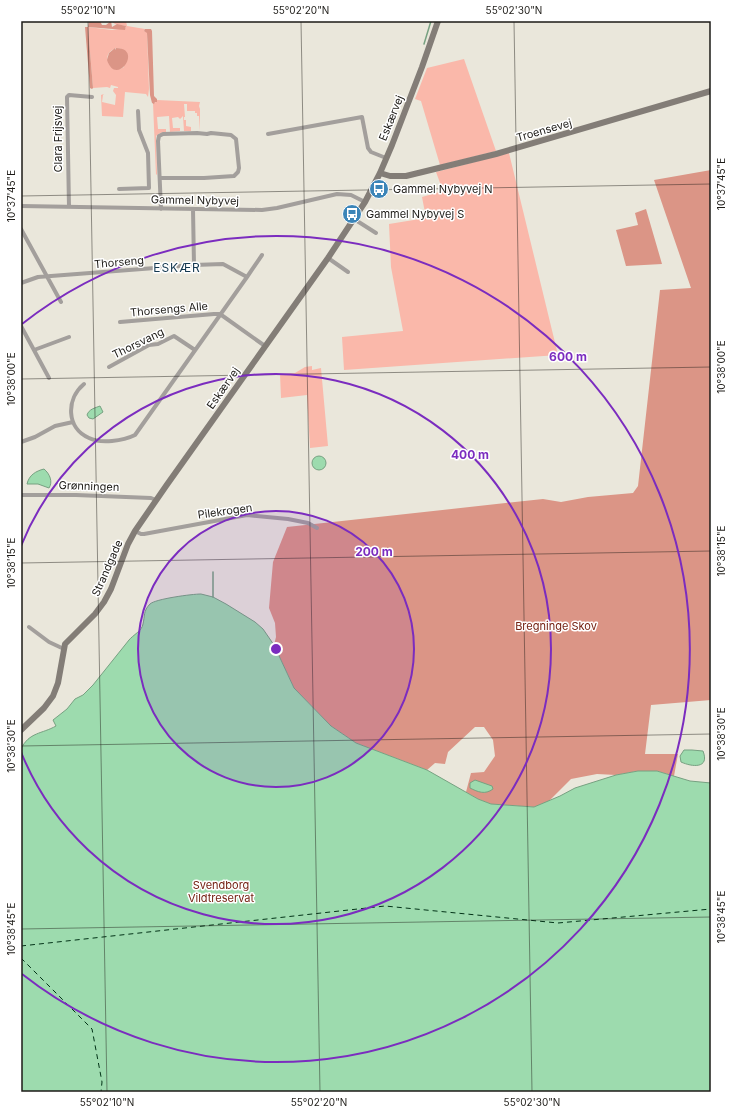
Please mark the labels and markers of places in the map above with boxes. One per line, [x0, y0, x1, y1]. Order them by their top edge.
bus stop icon: Gammel Nybyvej N [368, 178, 390, 200]
place label: Gammel Nybyvej N [393, 182, 493, 196]
bus stop icon: Gammel Nybyvej S [341, 203, 363, 225]
place label: Gammel Nybyvej S [366, 207, 464, 221]
centre of rings [269, 642, 283, 656]

